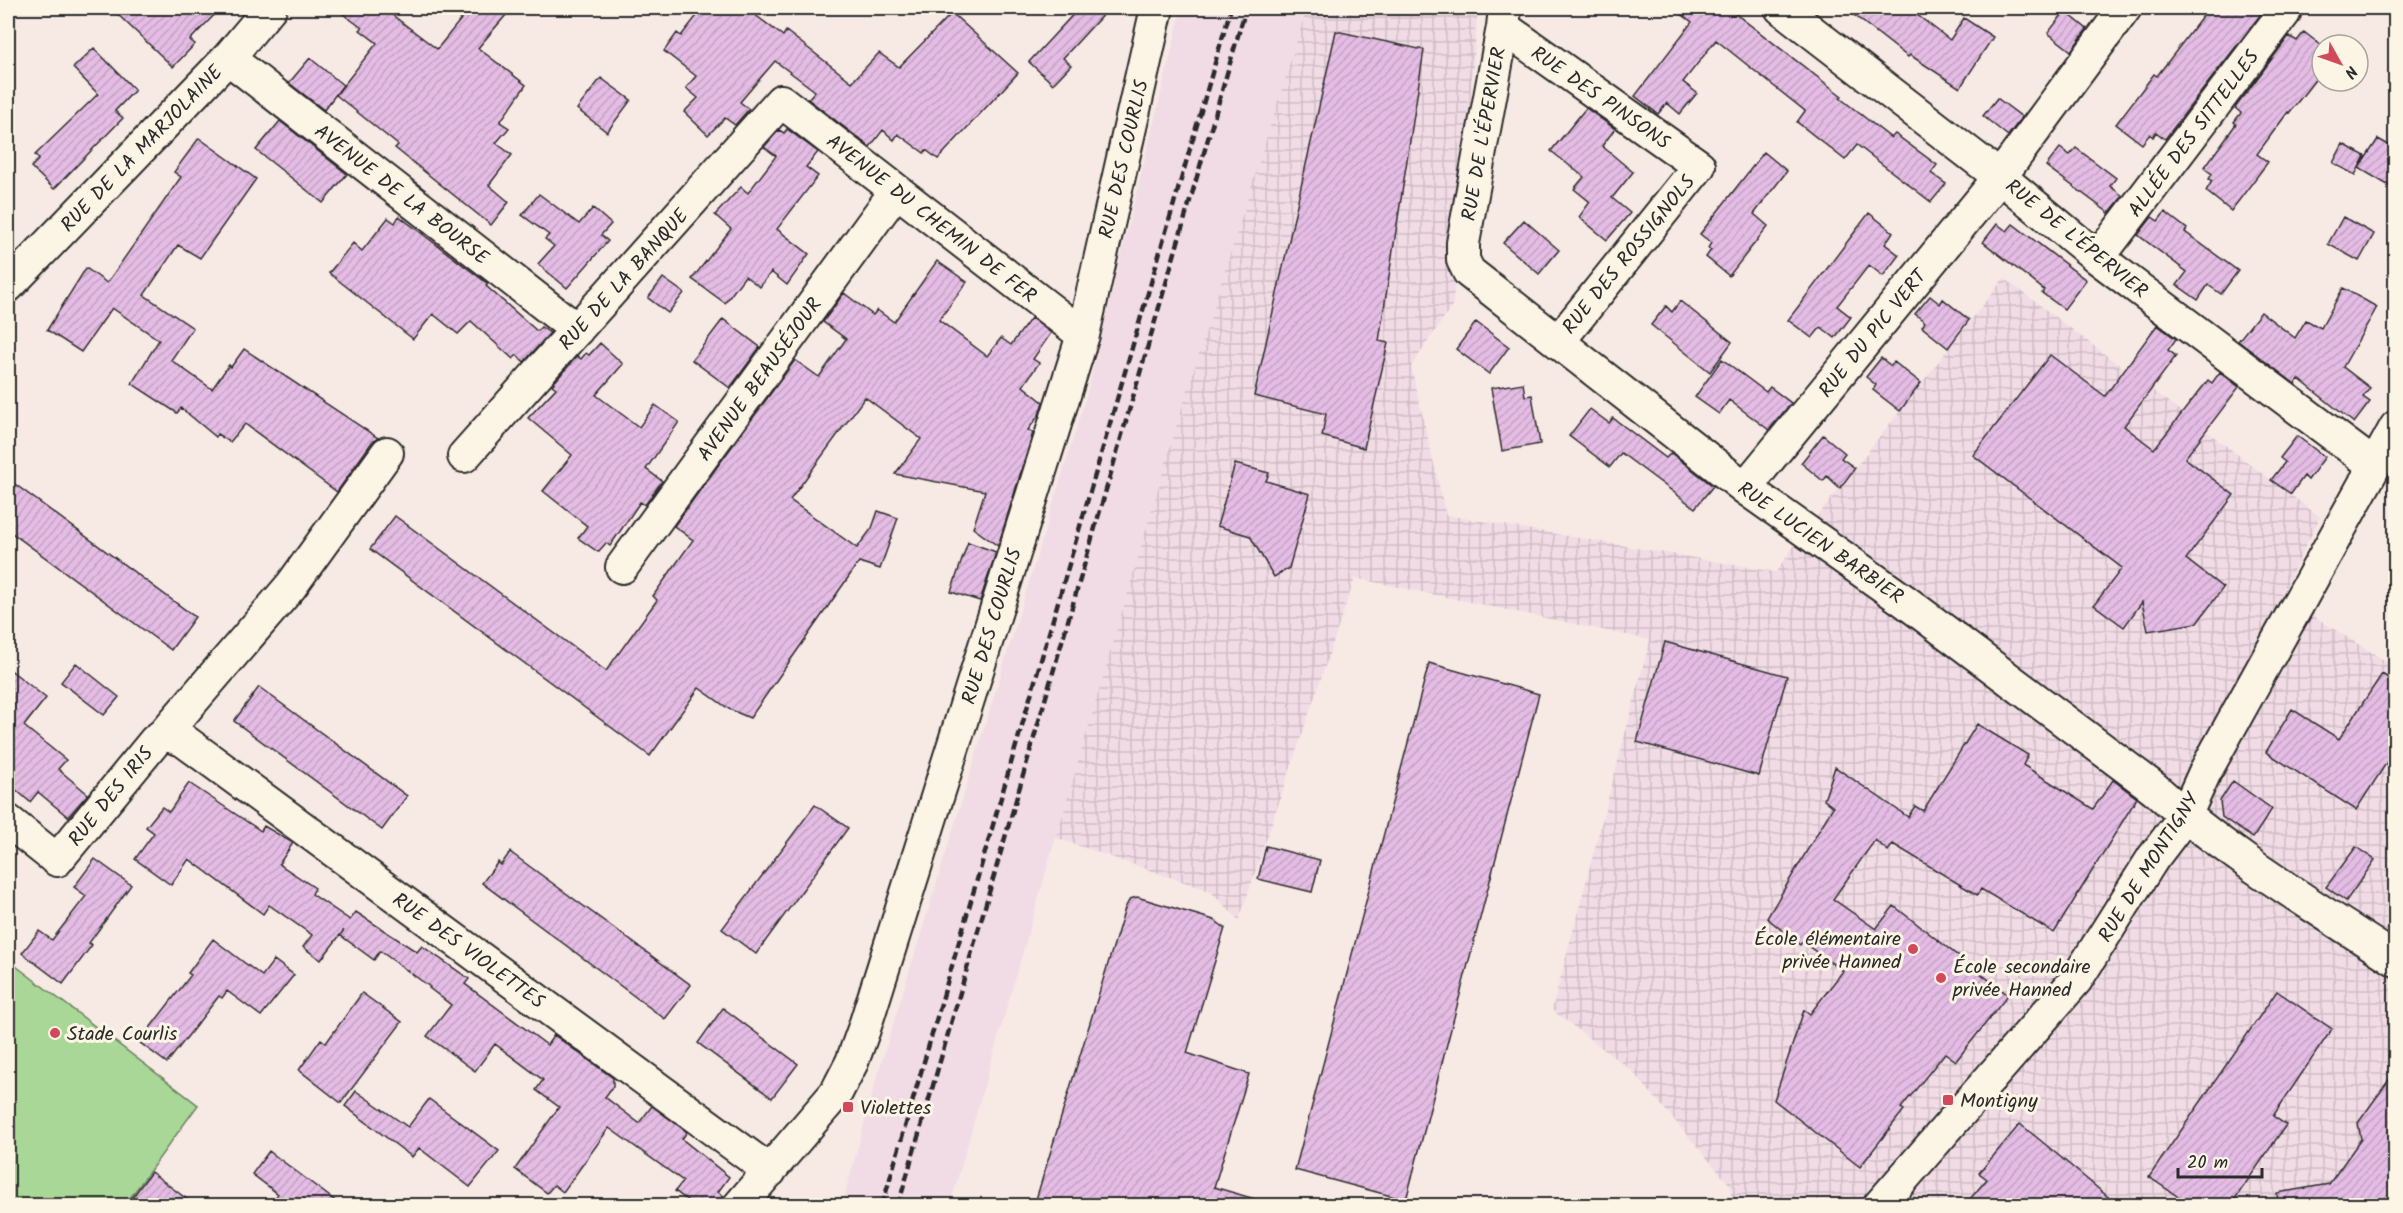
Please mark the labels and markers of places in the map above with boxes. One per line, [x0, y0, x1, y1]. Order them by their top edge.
place label: École élémentaire privée Hanned [1754, 924, 1902, 979]
marker: École élémentaire privée Hanned [1906, 942, 1920, 956]
place label: École secondaire privée Hanned [1952, 952, 2090, 1007]
marker: École secondaire privée Hanned [1934, 971, 1948, 985]
place label: Stade Courlis [67, 1019, 178, 1051]
marker: Stade Courlis [48, 1026, 62, 1040]
place label: Montigny [1960, 1086, 2038, 1118]
place label: Violettes [860, 1093, 932, 1125]
marker: Montigny [1941, 1093, 1955, 1107]
marker: Violettes [841, 1100, 855, 1114]

